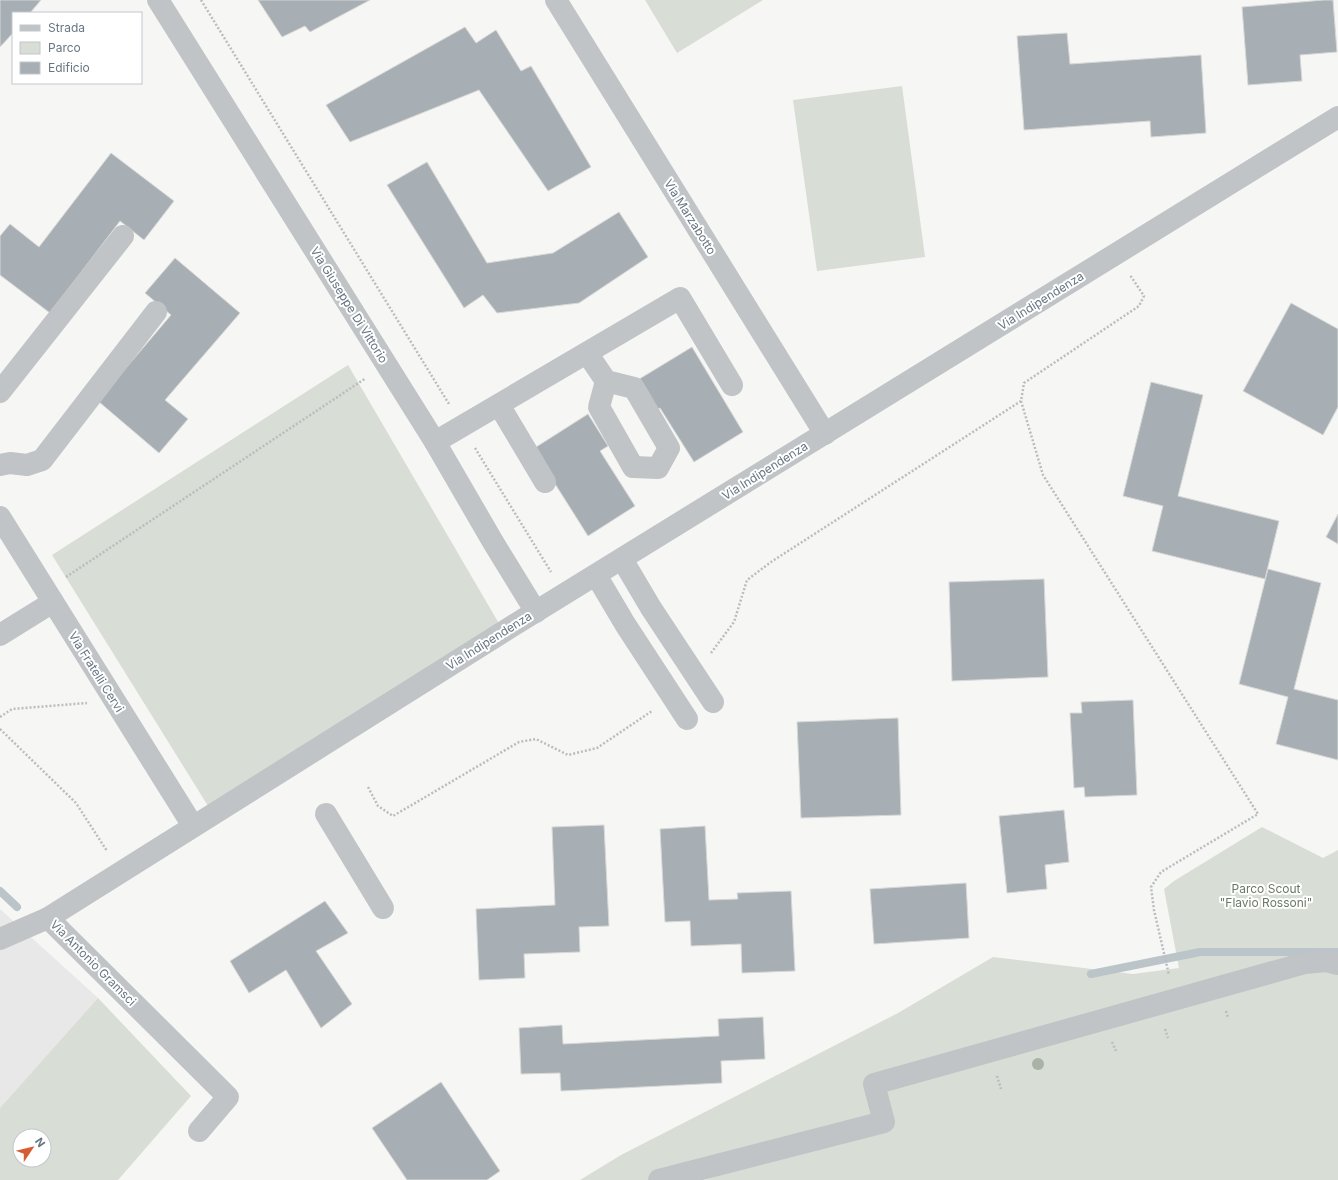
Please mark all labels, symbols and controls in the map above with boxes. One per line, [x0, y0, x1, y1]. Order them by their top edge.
legend [12, 12, 142, 84]
text: Strada [48, 20, 85, 35]
text: Parco [48, 40, 81, 55]
text: Edificio [48, 60, 90, 75]
street label: Via Marzabotto [661, 176, 720, 257]
street label: Via Giuseppe Di Vittorio [307, 244, 391, 366]
street label: Via Indipendenza [995, 268, 1086, 333]
street label: Via Indipendenza [719, 438, 810, 503]
street label: Via Indipendenza [443, 608, 534, 673]
street label: Via Fratelli Cervi [66, 629, 127, 715]
park label: Parco Scout "Flavio Rossoni" [1220, 881, 1312, 910]
street label: Via Antonio Gramsci [47, 917, 139, 1009]
north arrow [12, 1128, 52, 1168]
text: N [32, 1135, 48, 1150]

